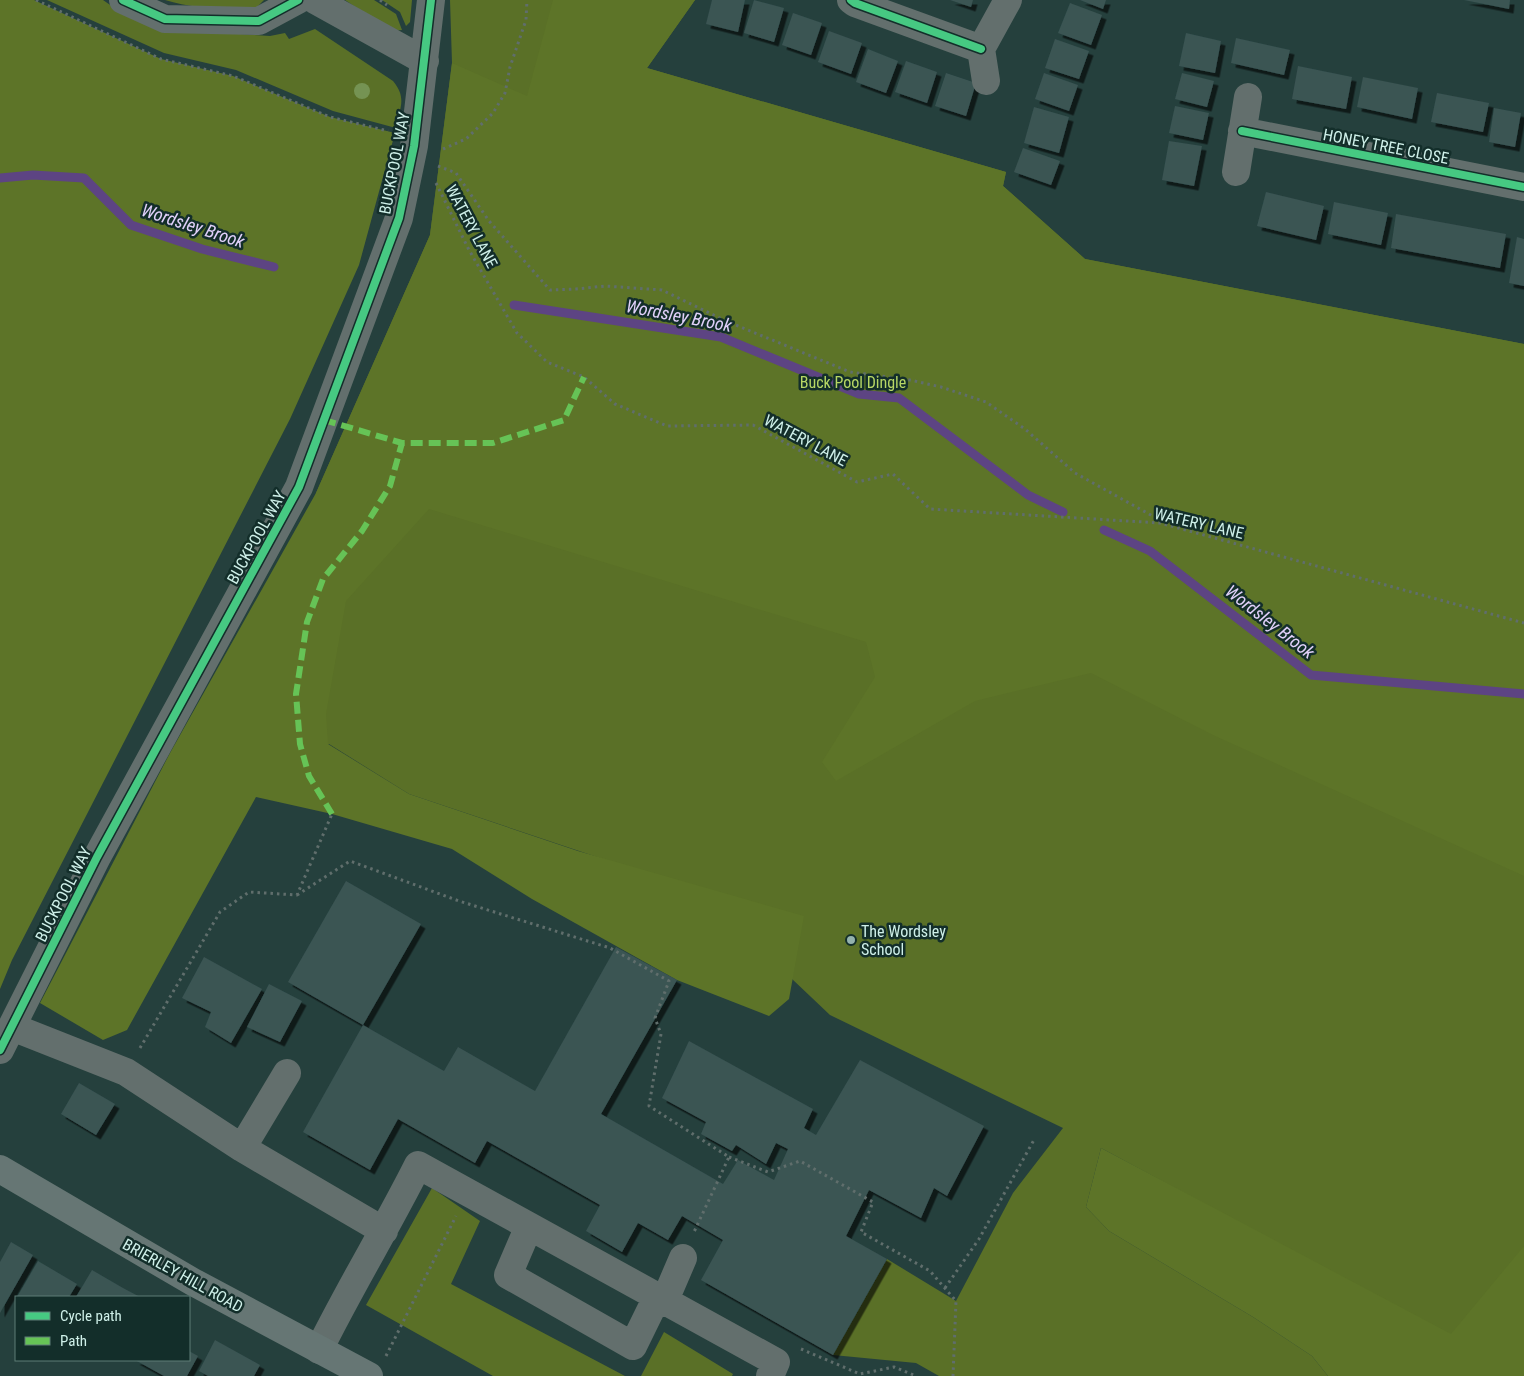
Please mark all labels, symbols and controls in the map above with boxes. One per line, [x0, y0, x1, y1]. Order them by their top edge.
street label: BUCKPOOL WAY [375, 110, 414, 216]
street label: HONEY TREE CLOSE [1321, 125, 1450, 168]
street label: WATERY LANE [442, 181, 501, 271]
water label: Wordsley Brook [139, 199, 248, 252]
water label: Wordsley Brook [625, 295, 735, 336]
park label: Buck Pool Dingle [800, 373, 906, 392]
street label: WATERY LANE [761, 411, 851, 470]
street label: BUCKPOOL WAY [223, 487, 290, 587]
street label: WATERY LANE [1152, 504, 1246, 543]
water label: Wordsley Brook [1222, 580, 1320, 664]
street label: BUCKPOOL WAY [31, 843, 96, 945]
place label: The Wordsley School [861, 922, 946, 959]
marker: The Wordsley School [845, 934, 857, 946]
street label: BRIERLEY HILL ROAD [119, 1235, 246, 1316]
legend [15, 1296, 190, 1361]
text: Cycle path [60, 1307, 122, 1325]
text: Path [60, 1332, 87, 1350]

